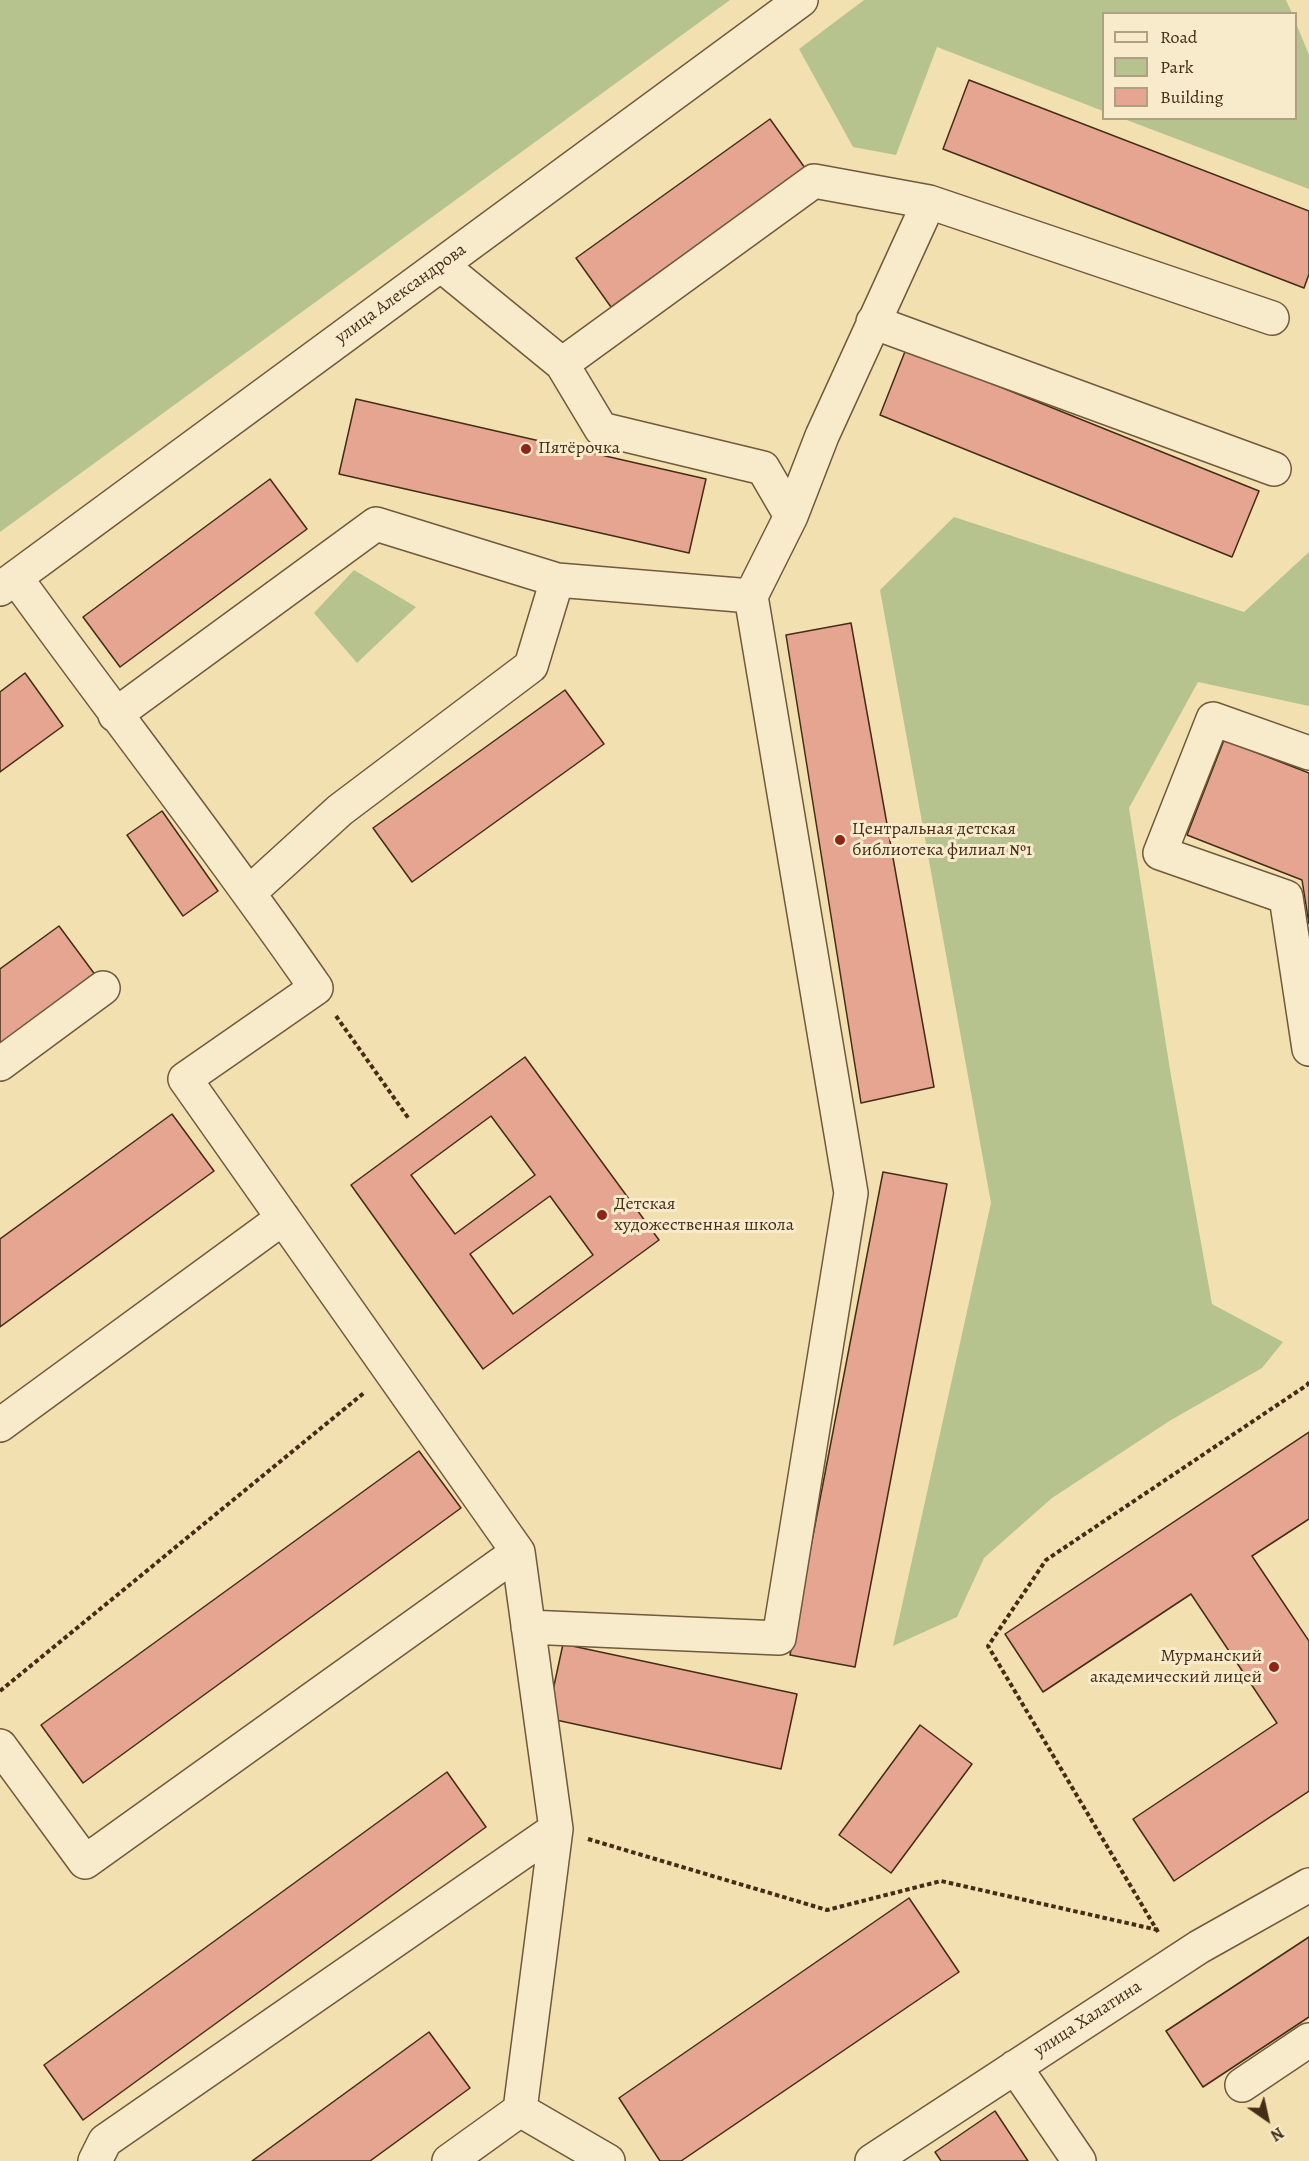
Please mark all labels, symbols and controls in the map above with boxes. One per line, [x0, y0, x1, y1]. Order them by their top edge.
legend [1102, 12, 1297, 120]
text: Road [1160, 25, 1197, 49]
text: Park [1160, 55, 1194, 79]
text: Building [1160, 85, 1224, 109]
street label: улица Александрова [331, 239, 471, 349]
place label: Пятёрочка [538, 438, 620, 460]
marker: Пятёрочка [519, 442, 533, 456]
place label: Центральная детская библиотека филиал №1 [852, 819, 1032, 862]
marker: Центральная детская библиотека филиал №1 [833, 833, 847, 847]
place label: Детская художественная школа [614, 1194, 794, 1236]
marker: Детская художественная школа [595, 1208, 609, 1222]
place label: Мурманский академический лицей [1090, 1646, 1262, 1688]
marker: Мурманский академический лицей [1267, 1660, 1281, 1674]
street label: улица Халатина [1030, 1976, 1146, 2062]
north arrow [1237, 2089, 1297, 2149]
text: N [1266, 2122, 1288, 2146]

